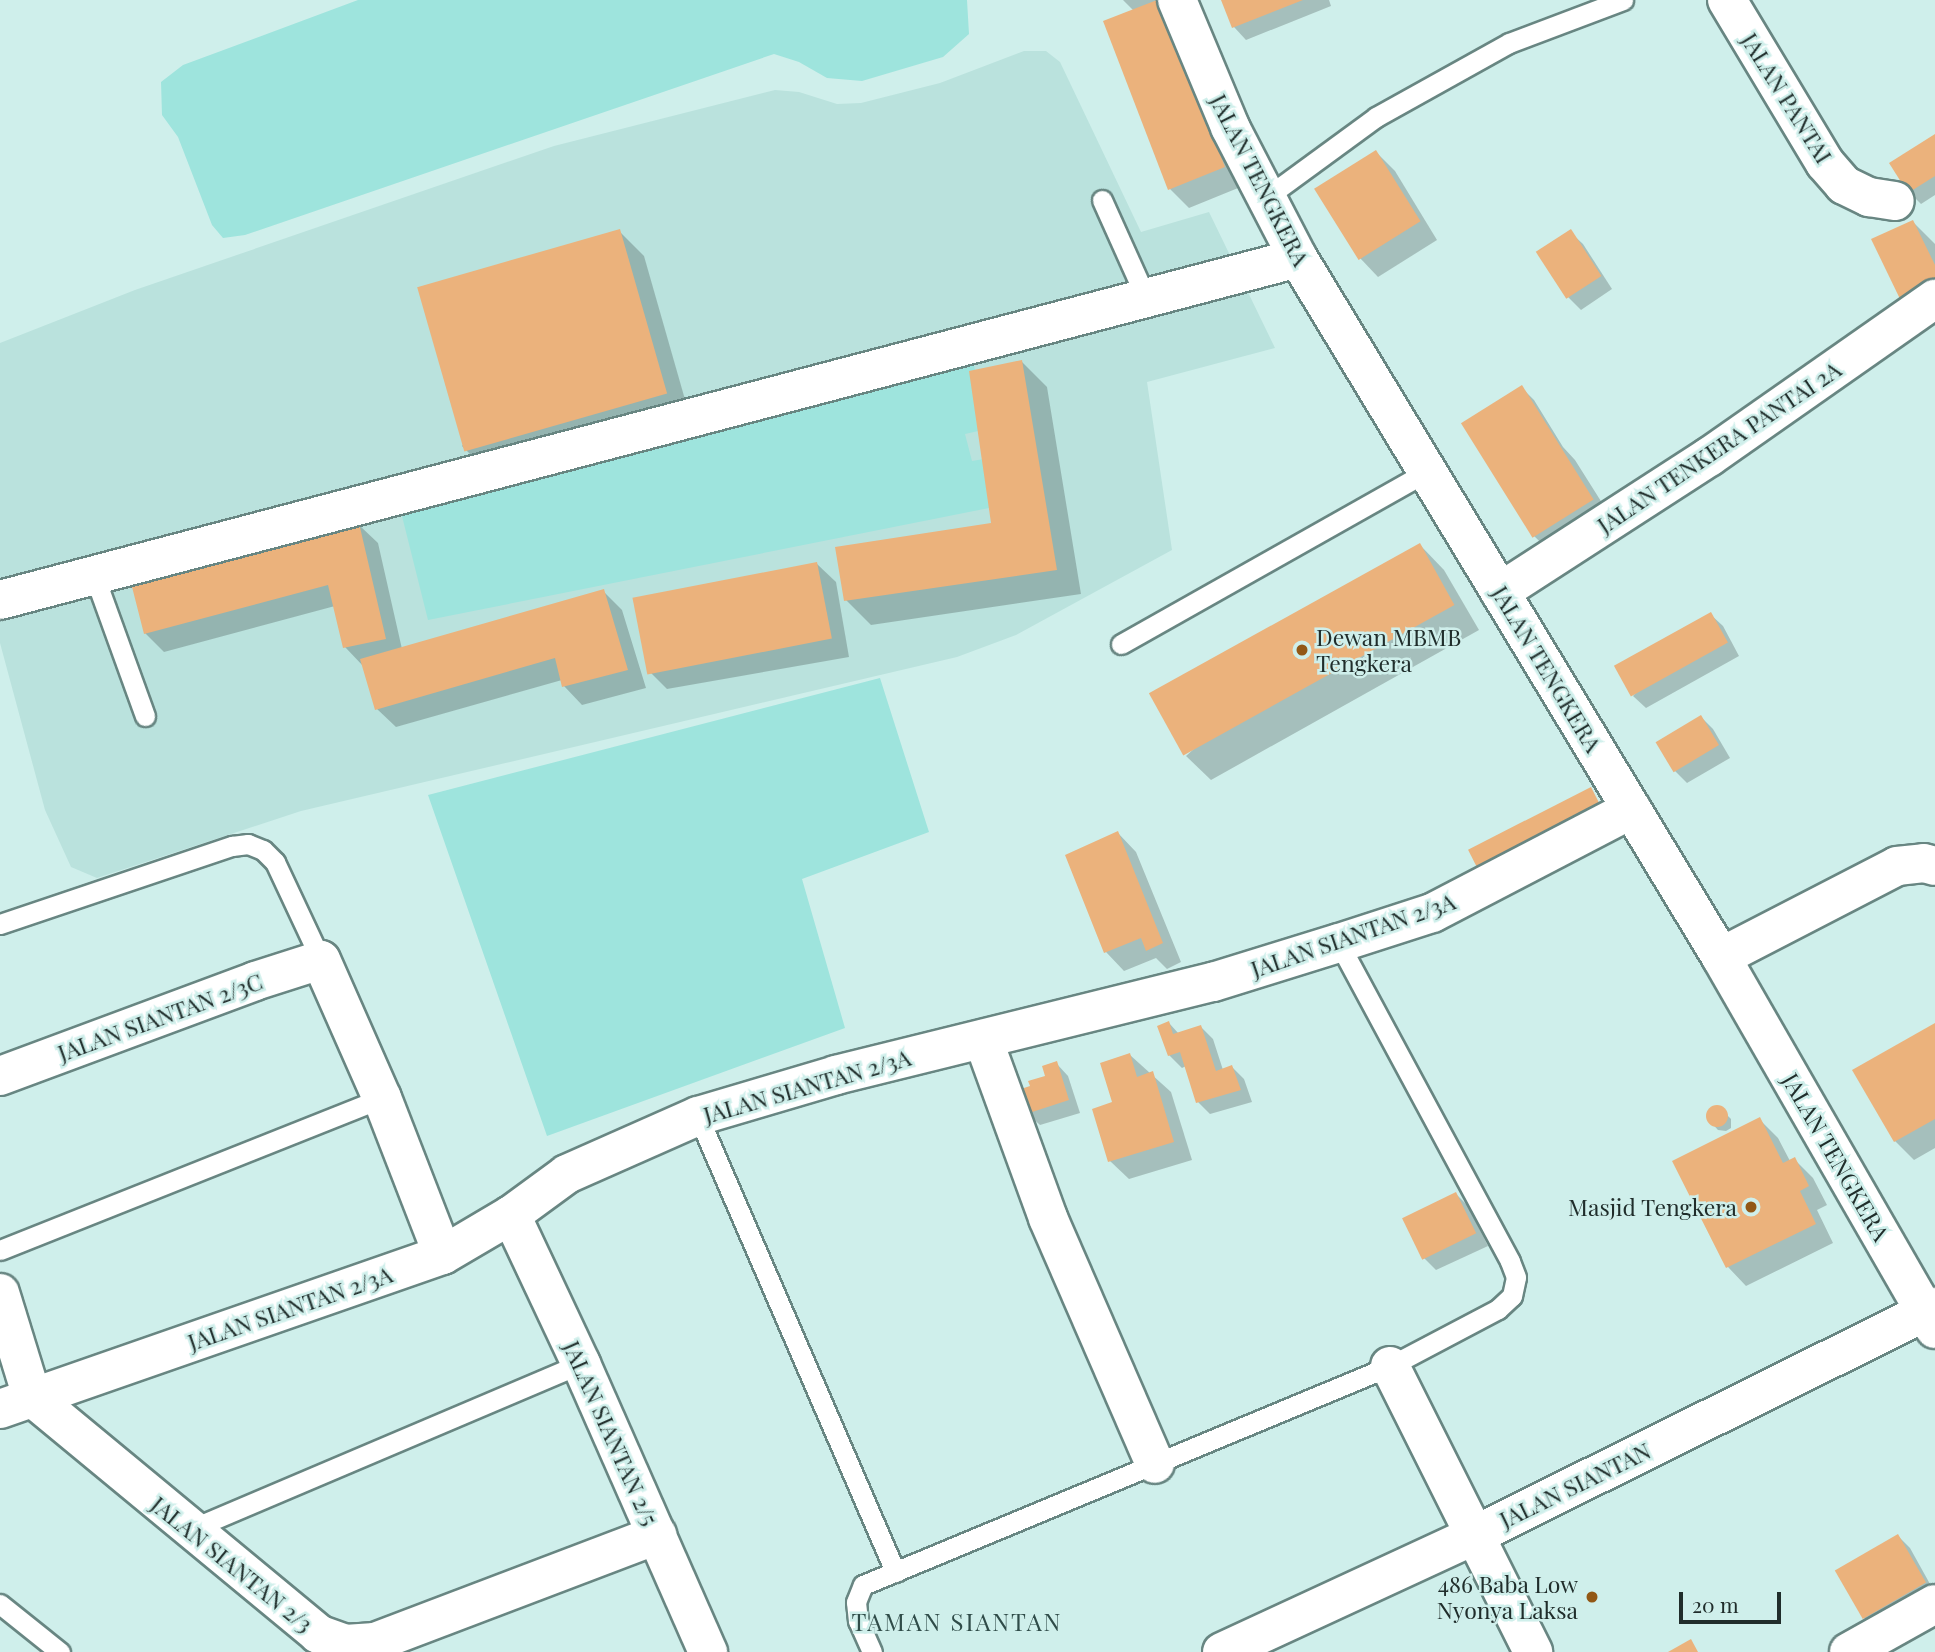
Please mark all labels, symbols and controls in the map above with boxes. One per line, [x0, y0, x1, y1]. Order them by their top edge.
street label: JALAN PANTAI [1736, 28, 1838, 168]
street label: JALAN TENGKERA [1205, 89, 1315, 271]
street label: JALAN TENKERA PANTAI 2A [1592, 355, 1846, 539]
street label: JALAN TENGKERA [1486, 581, 1608, 757]
place label: Dewan MBMB Tengkera [1316, 623, 1461, 677]
marker: Dewan MBMB Tengkera [1294, 642, 1310, 658]
street label: JALAN SIANTAN 2/3A [1247, 887, 1459, 983]
street label: JALAN SIANTAN 2/3C [54, 967, 266, 1067]
street label: JALAN SIANTAN 2/3A [700, 1043, 914, 1129]
street label: JALAN TENGKERA [1777, 1068, 1895, 1246]
place label: Masjid Tengkera [1567, 1193, 1737, 1221]
marker: Masjid Tengkera [1743, 1199, 1759, 1215]
street label: JALAN SIANTAN 2/3A [184, 1260, 396, 1356]
street label: JALAN SIANTAN 2/5 [558, 1336, 664, 1530]
street label: JALAN SIANTAN [1495, 1436, 1655, 1534]
street label: JALAN SIANTAN 2/3 [146, 1490, 318, 1638]
place label: 486 Baba Low Nyonya Laksa [1437, 1570, 1578, 1624]
scale bar [1683, 1578, 1784, 1622]
marker: 486 Baba Low Nyonya Laksa [1584, 1589, 1600, 1605]
text: 20 m [1692, 1590, 1739, 1618]
district label: TAMAN SIANTAN [853, 1608, 1061, 1636]

